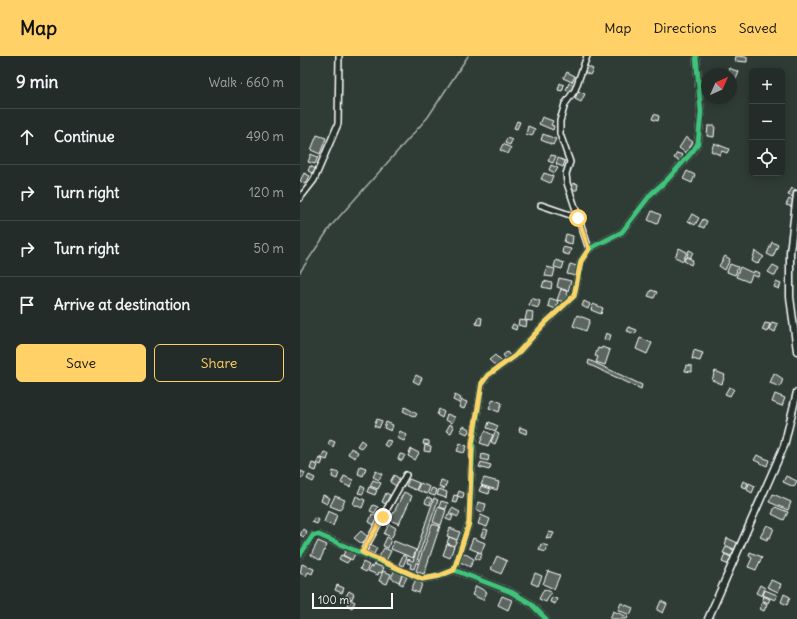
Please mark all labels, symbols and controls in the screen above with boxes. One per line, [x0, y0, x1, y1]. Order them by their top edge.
text: Map [20, 16, 57, 40]
text: Map [604, 19, 631, 37]
text: Directions [653, 19, 717, 37]
text: Saved [739, 19, 777, 37]
north arrow [701, 68, 737, 104]
map controls [749, 68, 785, 176]
button: + [749, 68, 785, 104]
text: 9 min [16, 71, 58, 93]
text: Walk · 660 m [209, 74, 284, 91]
button: − [749, 104, 785, 140]
icon: ahead [16, 126, 38, 148]
text: Continue [54, 127, 115, 146]
text: 490 m [246, 128, 284, 145]
button: locate [749, 140, 785, 176]
icon: right [16, 182, 38, 204]
text: Turn right [54, 183, 119, 202]
text: 120 m [249, 184, 284, 201]
route start [569, 209, 587, 227]
icon: right [16, 238, 38, 260]
text: Turn right [54, 239, 119, 258]
text: 50 m [253, 240, 284, 257]
icon: arrive [16, 294, 38, 316]
text: Arrive at destination [54, 295, 190, 314]
button: Save [16, 344, 146, 382]
button: Share [154, 344, 284, 382]
route end [374, 508, 392, 526]
scale bar [312, 591, 393, 610]
text: 100 m [318, 593, 349, 607]

